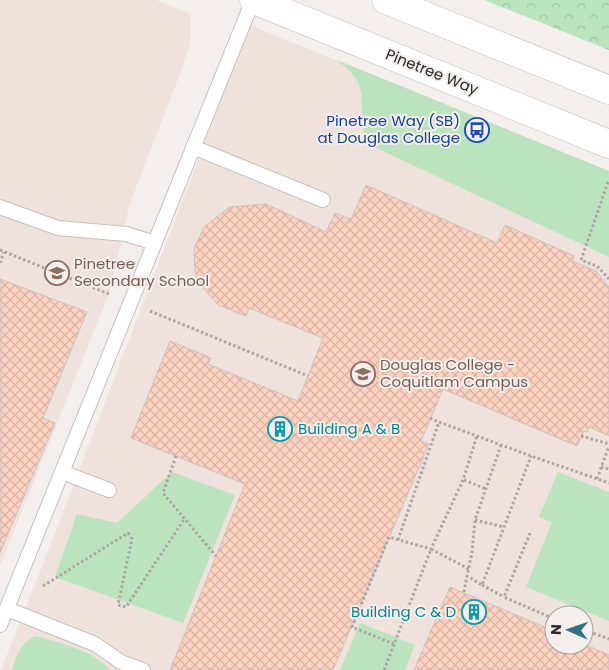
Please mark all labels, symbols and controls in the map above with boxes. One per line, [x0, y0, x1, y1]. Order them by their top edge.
street label: Pinetree Way [383, 43, 482, 100]
place label: Pinetree Way (SB) at Douglas College [317, 110, 460, 148]
bus stop icon: Pinetree Way (SB) at Douglas College [464, 117, 490, 143]
place label: Pinetree Secondary School [74, 253, 209, 291]
school or university icon: Pinetree Secondary School [44, 260, 70, 286]
place label: Douglas College - Coquitlam Campus [380, 354, 528, 392]
school or university icon: Douglas College - Coquitlam Campus [350, 361, 376, 387]
building icon: Building A & B [267, 416, 293, 442]
place label: Building A & B [298, 418, 400, 439]
building icon: Building C & D [461, 599, 487, 625]
place label: Building C & D [351, 601, 456, 622]
north arrow [544, 605, 594, 655]
text: N [546, 624, 566, 635]

